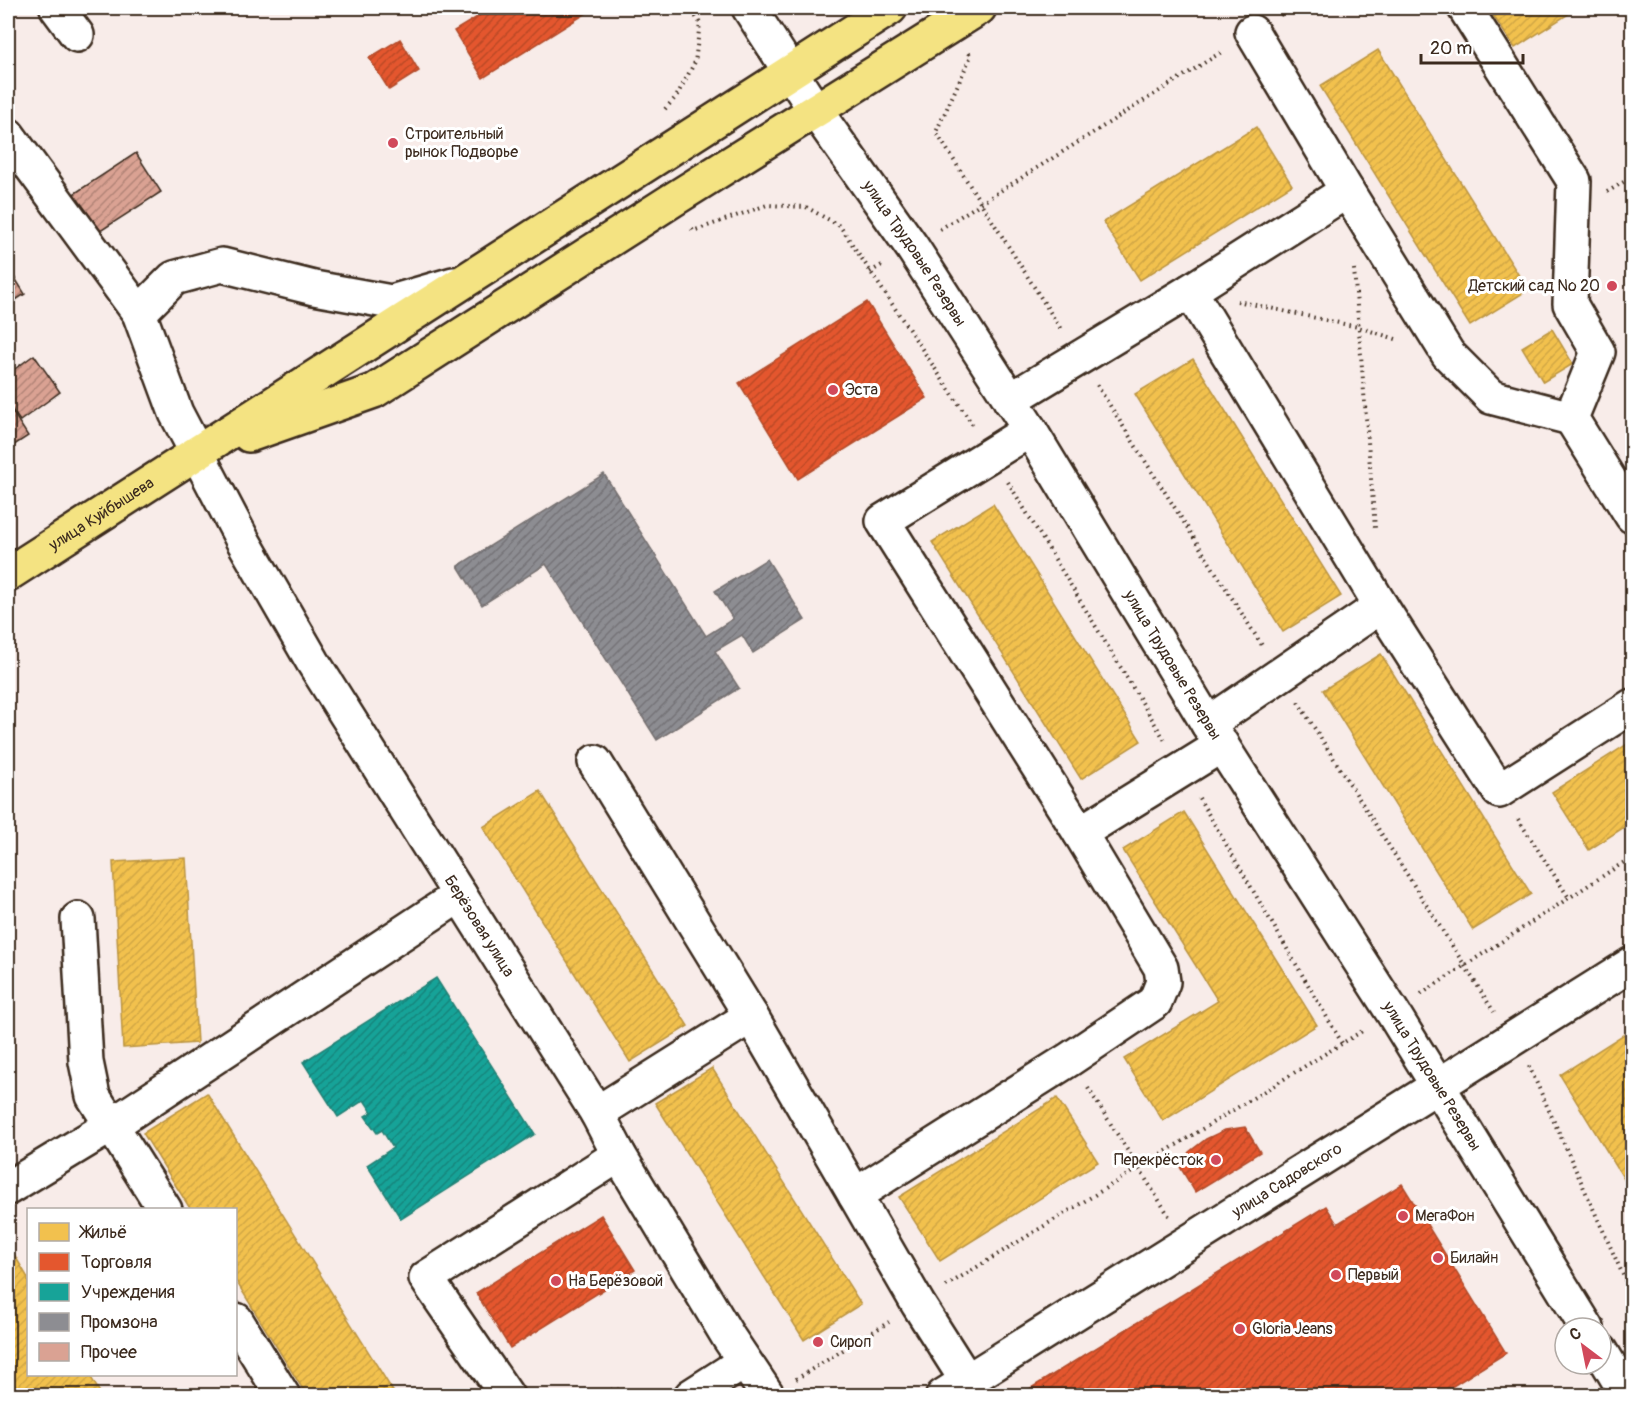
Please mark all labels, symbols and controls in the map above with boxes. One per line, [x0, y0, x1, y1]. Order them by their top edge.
scale bar [1421, 27, 1523, 65]
text: 20 m [1430, 37, 1472, 60]
place label: Строительный рынок Подворье [405, 124, 518, 162]
marker: Строительный рынок Подворье [386, 136, 400, 150]
street label: улица Трудовые Резервы [858, 176, 971, 330]
place label: Детский сад № 20 [1467, 276, 1600, 296]
marker: Детский сад № 20 [1605, 279, 1619, 293]
place label: Эста [845, 380, 878, 400]
marker: Эста [826, 383, 840, 397]
street label: улица Куйбышева [44, 473, 158, 556]
street label: улица Трудовые Резервы [1119, 586, 1226, 744]
street label: Берёзовая улица [440, 872, 519, 981]
street label: улица Трудовые Резервы [1378, 997, 1485, 1154]
street label: улица Садовского [1228, 1138, 1346, 1223]
place label: Перекрёсток [1114, 1150, 1204, 1170]
marker: Перекрёсток [1209, 1153, 1223, 1167]
place label: МегаФон [1415, 1206, 1475, 1226]
legend [27, 1208, 237, 1376]
marker: МегаФон [1396, 1209, 1410, 1223]
text: Жильё [78, 1221, 127, 1244]
place label: Билайн [1450, 1248, 1498, 1268]
text: Торговля [81, 1251, 152, 1274]
marker: Билайн [1431, 1251, 1445, 1265]
place label: Первый [1348, 1265, 1399, 1285]
marker: Первый [1329, 1268, 1343, 1282]
place label: На Берёзовой [568, 1271, 663, 1291]
marker: На Берёзовой [549, 1274, 563, 1288]
text: Учреждения [81, 1281, 175, 1304]
text: Промзона [81, 1311, 158, 1334]
north arrow [1553, 1316, 1613, 1376]
place label: Gloria Jeans [1252, 1319, 1333, 1339]
marker: Gloria Jeans [1233, 1322, 1247, 1336]
text: С [1566, 1323, 1585, 1345]
place label: Сироп [830, 1332, 871, 1352]
marker: Сироп [811, 1335, 825, 1349]
text: Прочее [81, 1341, 137, 1364]

